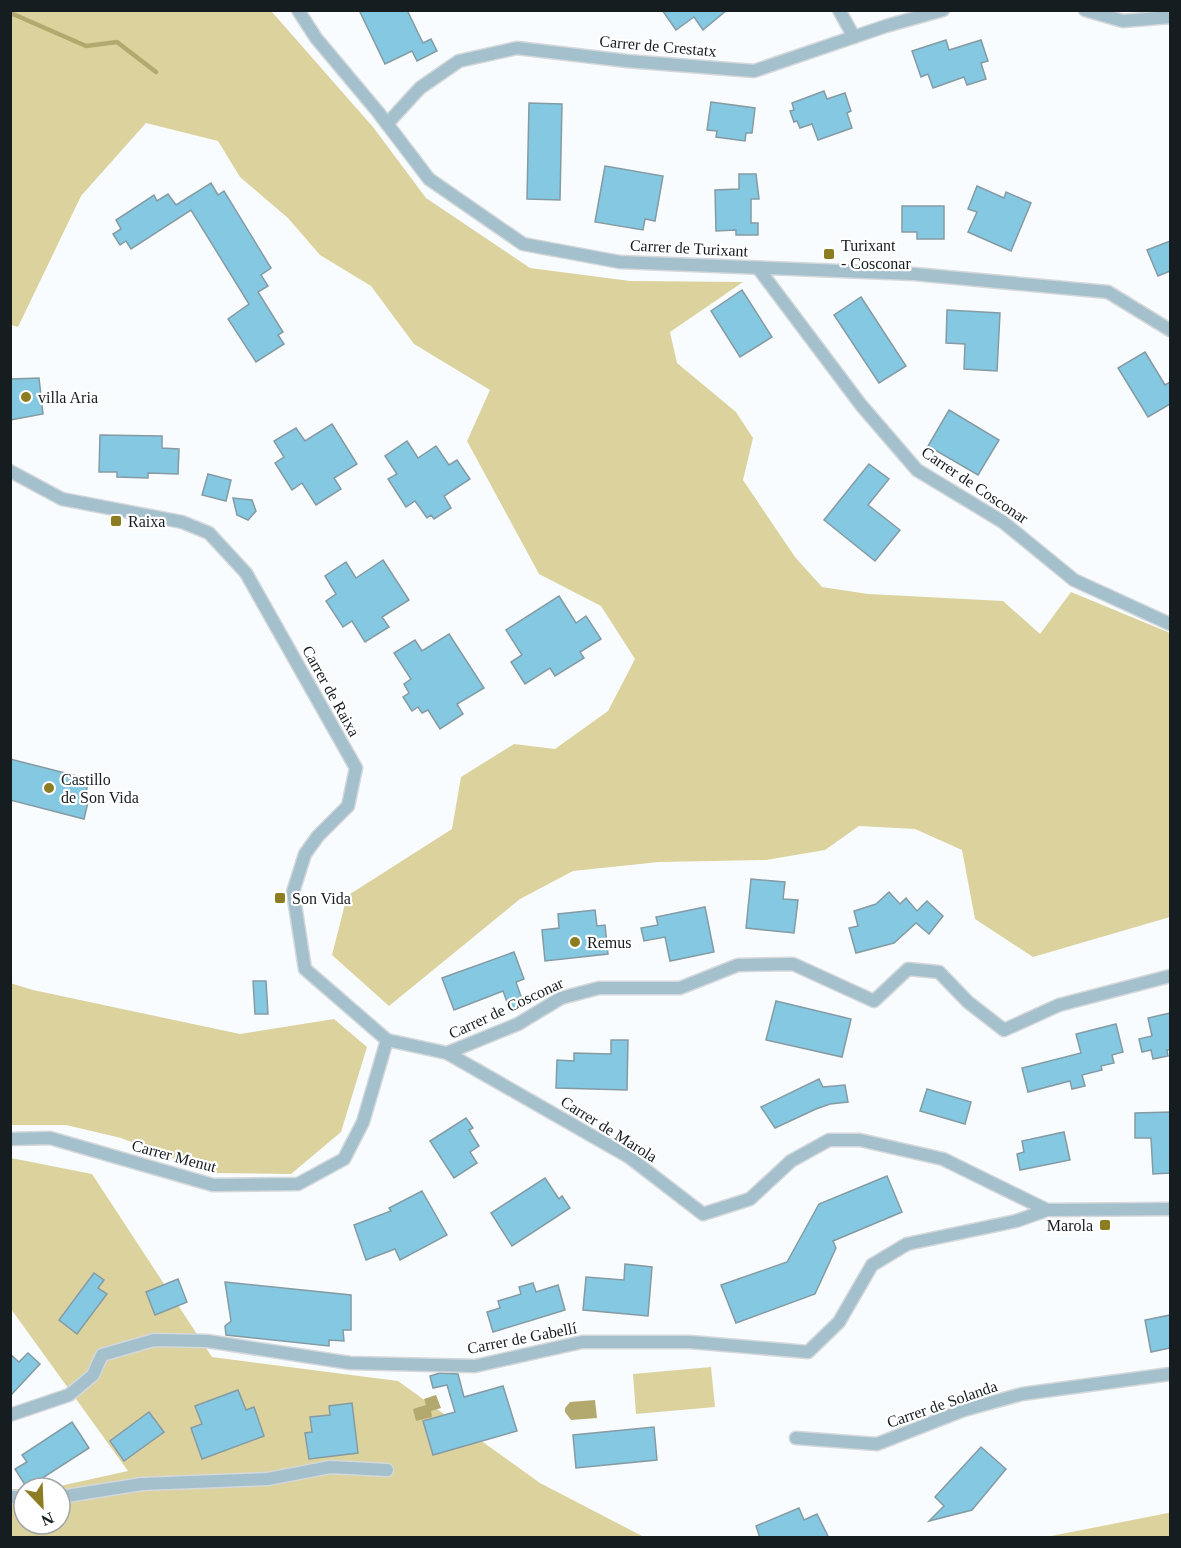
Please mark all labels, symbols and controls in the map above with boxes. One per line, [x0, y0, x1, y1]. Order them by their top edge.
street label: Carrer de Crestatx [599, 32, 717, 60]
street label: Carrer de Turixant [630, 236, 749, 260]
place label: Turixant - Cosconar [841, 237, 911, 272]
marker: Turixant - Cosconar [822, 247, 836, 261]
place label: villa Aria [38, 389, 98, 406]
marker: villa Aria [19, 390, 33, 404]
street label: Carrer de Cosconar [919, 443, 1032, 527]
place label: Raixa [128, 513, 165, 530]
marker: Raixa [109, 514, 123, 528]
street label: Carrer de Raixa [299, 643, 363, 739]
place label: Castillo de Son Vida [61, 771, 139, 806]
marker: Castillo de Son Vida [42, 781, 56, 795]
place label: Son Vida [292, 890, 351, 907]
marker: Son Vida [273, 891, 287, 905]
place label: Remus [587, 934, 631, 951]
marker: Remus [568, 935, 582, 949]
street label: Carrer de Cosconar [446, 974, 567, 1042]
street label: Carrer de Marola [558, 1093, 660, 1165]
street label: Carrer Menut [130, 1137, 219, 1176]
place label: Marola [1047, 1217, 1093, 1234]
marker: Marola [1098, 1218, 1112, 1232]
street label: Carrer de Gabellí [466, 1319, 579, 1357]
street label: Carrer de Solanda [885, 1377, 999, 1431]
north arrow [12, 1476, 72, 1536]
text: N [39, 1509, 56, 1530]

